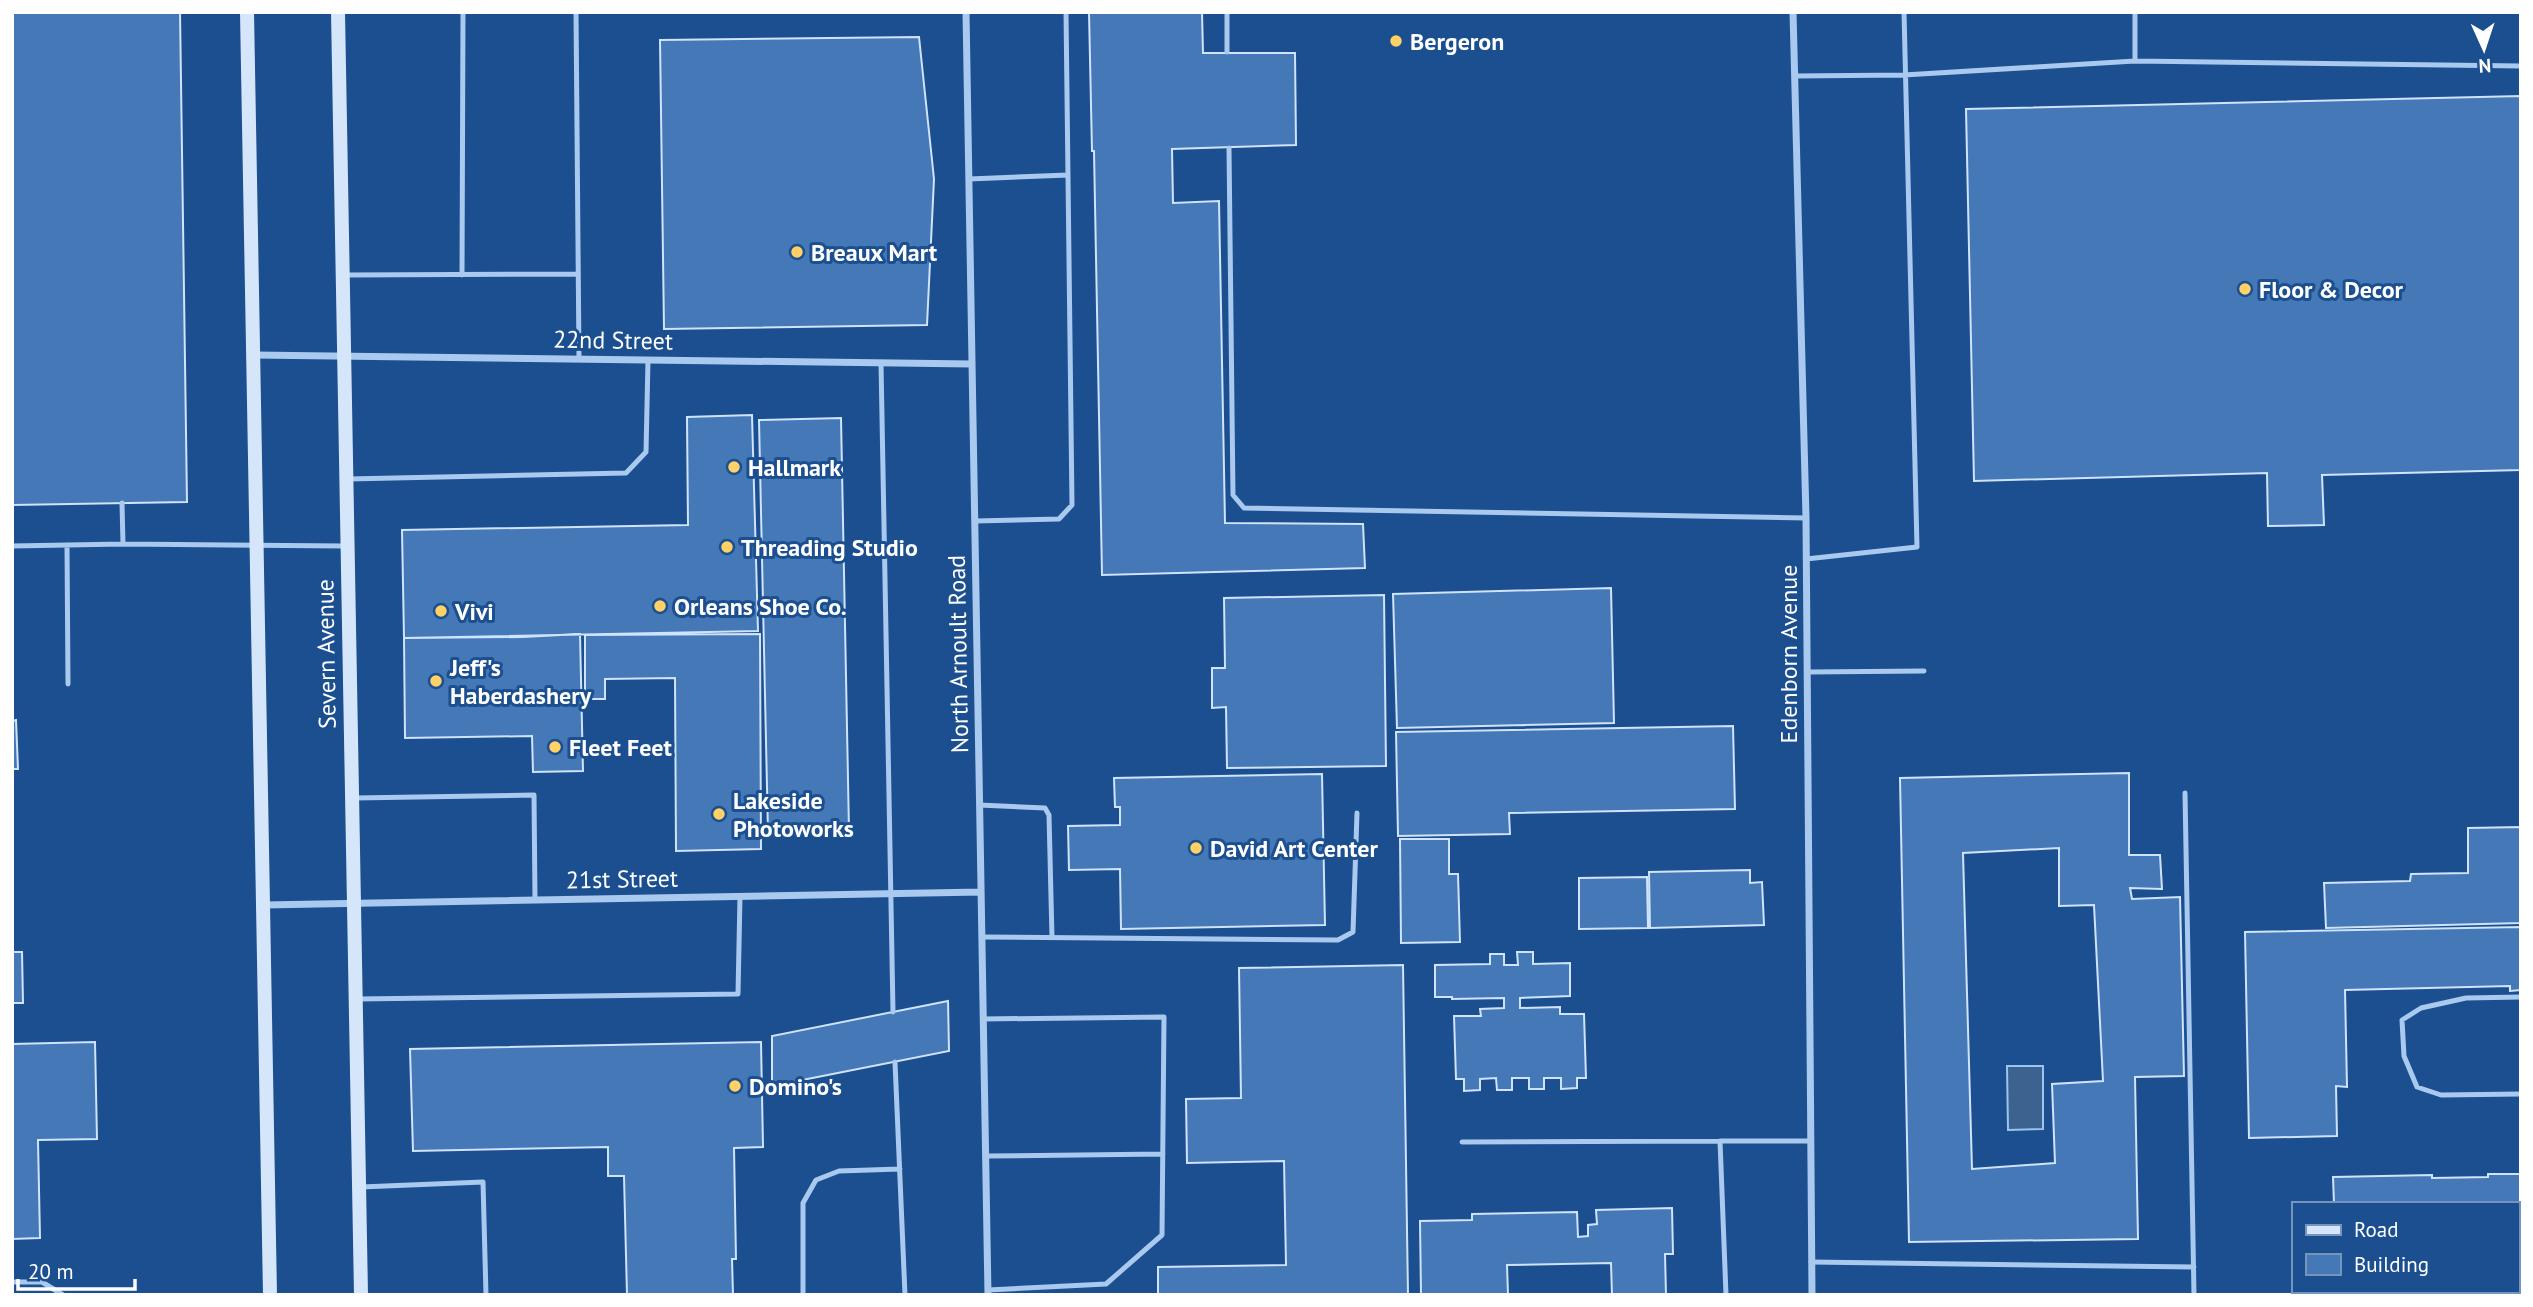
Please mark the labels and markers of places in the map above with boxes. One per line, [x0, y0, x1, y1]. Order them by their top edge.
place label: Bergeron [1410, 26, 1504, 57]
marker: Bergeron [1388, 33, 1404, 49]
place label: Breaux Mart [811, 237, 938, 268]
marker: Breaux Mart [789, 244, 805, 260]
place label: Floor & Decor [2259, 274, 2404, 305]
marker: Floor & Decor [2237, 281, 2253, 297]
place label: Hallmark [748, 452, 841, 483]
marker: Hallmark [726, 459, 742, 475]
place label: Threading Studio [741, 532, 918, 563]
marker: Threading Studio [719, 539, 735, 555]
place label: Orleans Shoe Co. [674, 591, 847, 622]
place label: Vivi [454, 596, 494, 627]
marker: Orleans Shoe Co. [652, 598, 668, 614]
marker: Vivi [433, 603, 449, 619]
place label: Jeff's Haberdashery [449, 652, 592, 711]
marker: Jeff's Haberdashery [428, 673, 444, 689]
place label: Fleet Feet [569, 732, 672, 763]
marker: Fleet Feet [547, 739, 563, 755]
place label: Lakeside Photoworks [733, 785, 854, 844]
marker: Lakeside Photoworks [711, 806, 727, 822]
place label: David Art Center [1210, 833, 1378, 864]
marker: David Art Center [1188, 840, 1204, 856]
place label: Domino's [749, 1071, 842, 1102]
marker: Domino's [727, 1078, 743, 1094]

